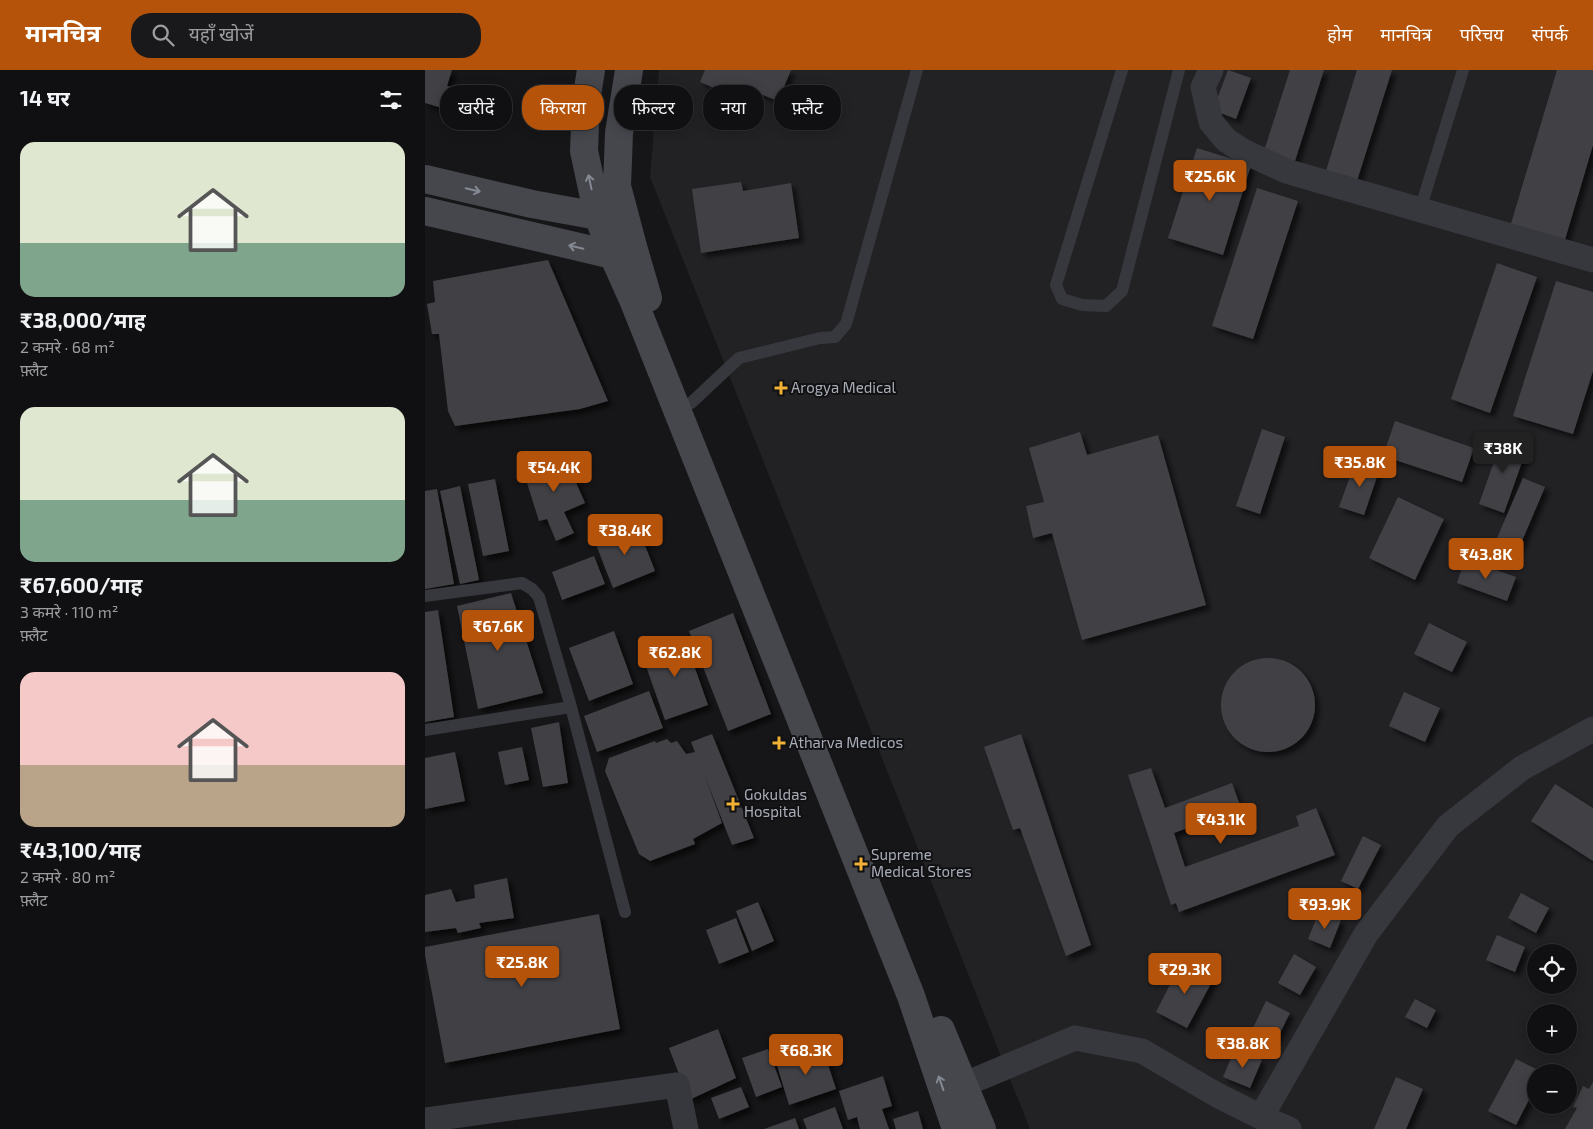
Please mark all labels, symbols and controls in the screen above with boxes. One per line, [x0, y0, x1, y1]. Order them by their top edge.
search box [131, 13, 481, 58]
text: मानचित्र [25, 18, 101, 47]
icon: search [149, 21, 177, 49]
text: यहाँ खोजें [189, 22, 254, 45]
text: होम [1327, 23, 1352, 45]
text: मानचित्र [1380, 23, 1432, 45]
text: परिचय [1460, 23, 1504, 45]
text: संपर्क [1532, 23, 1568, 45]
text: 14 घर [20, 85, 70, 110]
chip: खरीदें [440, 85, 512, 130]
chip: किराया [522, 85, 604, 130]
chip: फ़िल्टर [614, 85, 693, 130]
chip: नया [703, 85, 764, 130]
chip: फ़्लैट [774, 85, 841, 130]
icon: filters [377, 86, 405, 114]
pin: ₹25.6K [1169, 160, 1251, 202]
text: ₹25.6K [1184, 166, 1236, 185]
one-way arrow [585, 174, 594, 190]
icon: home [168, 175, 258, 265]
one-way arrow [464, 186, 480, 195]
one-way arrow [568, 242, 584, 251]
text: ₹38,000/माह [20, 307, 146, 332]
text: 2 कमरे · 68 m² [20, 337, 115, 356]
text: फ़्लैट [20, 360, 48, 379]
place label: Arogya Medical [791, 378, 897, 396]
marker: Arogya Medical [775, 382, 787, 394]
pin: ₹38K [1473, 432, 1533, 474]
text: ₹38K [1484, 438, 1522, 457]
icon: home [168, 440, 258, 530]
pin: ₹35.8K [1319, 446, 1401, 488]
pin: ₹54.4K [513, 450, 595, 493]
text: ₹35.8K [1334, 452, 1386, 471]
text: ₹54.4K [528, 457, 580, 476]
pin: ₹38.4K [584, 514, 666, 556]
text: ₹38.4K [599, 520, 651, 539]
pin: ₹43.8K [1445, 538, 1527, 580]
text: ₹43.8K [1460, 544, 1512, 563]
text: ₹67,600/माह [20, 572, 142, 597]
text: 3 कमरे · 110 m² [20, 602, 118, 621]
pin: ₹67.6K [457, 610, 539, 652]
text: ₹67.6K [473, 616, 523, 635]
text: फ़्लैट [20, 625, 48, 644]
pin: ₹62.8K [634, 636, 716, 678]
text: ₹62.8K [649, 642, 701, 661]
icon: home [168, 705, 258, 795]
place label: Atharva Medicos [789, 733, 903, 751]
marker: Atharva Medicos [773, 737, 785, 749]
place label: Gokuldas Hospital [744, 785, 807, 820]
marker: Gokuldas Hospital [726, 797, 740, 811]
pin: ₹43.1K [1180, 802, 1262, 845]
text: ₹43.1K [1197, 809, 1245, 828]
text: ₹43,100/माह [20, 837, 141, 862]
place label: Supreme Medical Stores [871, 845, 972, 880]
marker: Supreme Medical Stores [855, 858, 867, 870]
text: 2 कमरे · 80 m² [20, 867, 115, 886]
pin: ₹93.9K [1284, 888, 1366, 930]
text: फ़्लैट [20, 890, 48, 909]
text: ₹93.9K [1299, 894, 1351, 913]
map controls [1527, 944, 1577, 1114]
button: locate [1527, 944, 1577, 994]
pin: ₹25.8K [481, 946, 563, 988]
text: ₹25.8K [496, 952, 548, 971]
pin: ₹29.3K [1144, 952, 1226, 995]
text: ₹29.3K [1159, 959, 1211, 978]
button: + [1527, 1004, 1577, 1054]
pin: ₹38.8K [1202, 1026, 1284, 1069]
text: ₹38.8K [1217, 1033, 1269, 1052]
pin: ₹68.3K [765, 1034, 847, 1076]
text: ₹68.3K [780, 1040, 832, 1059]
button: − [1527, 1064, 1577, 1114]
one-way arrow [935, 1075, 945, 1091]

